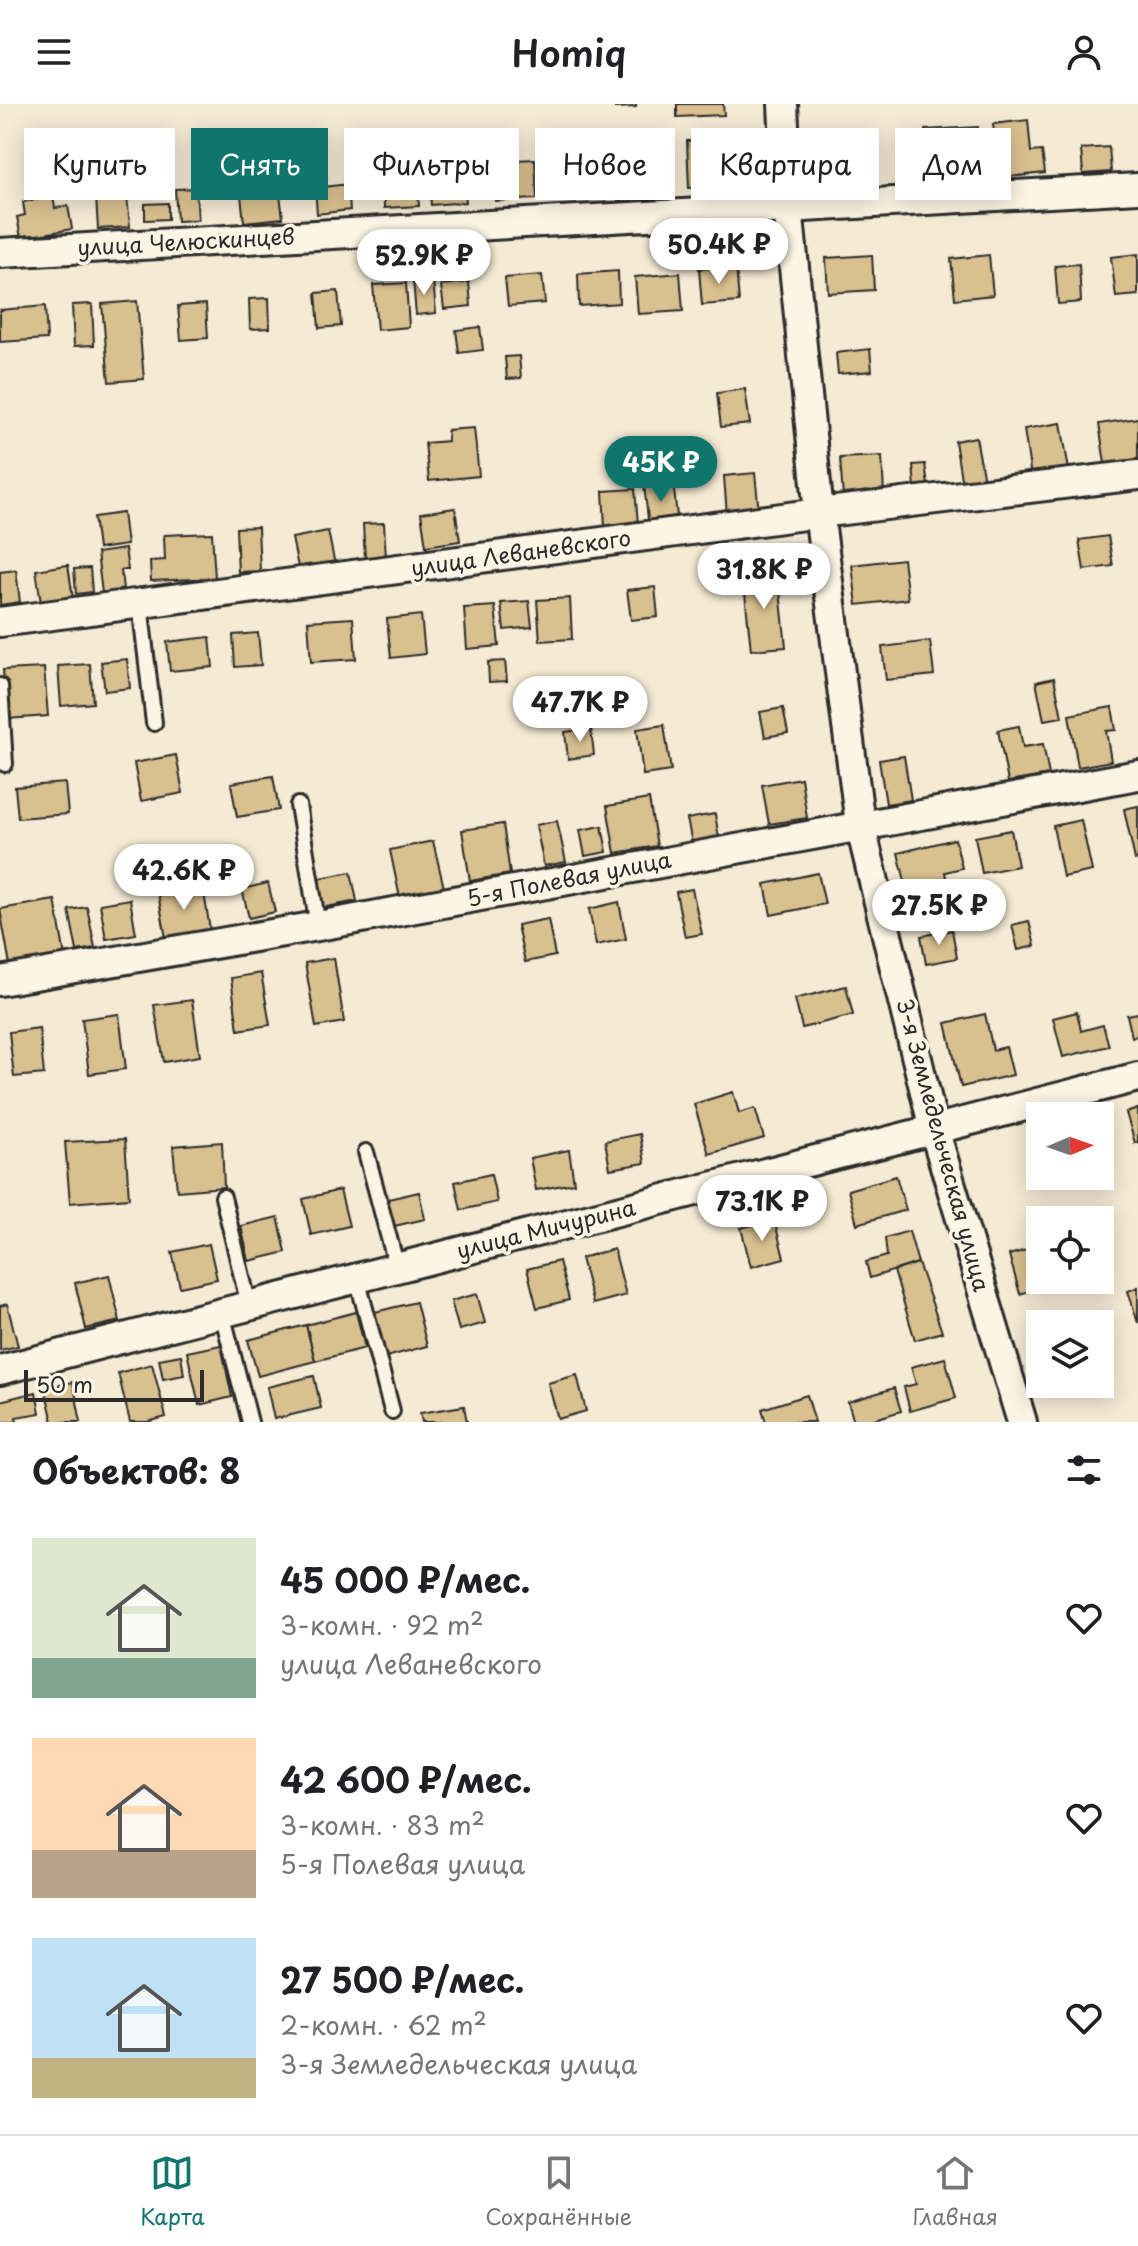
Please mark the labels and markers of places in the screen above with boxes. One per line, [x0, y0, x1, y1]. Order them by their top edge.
pin: 50.4K ₽ [645, 218, 793, 286]
pin: 52.9K ₽ [350, 229, 498, 297]
pin: 45K ₽ [605, 436, 717, 504]
pin: 31.8K ₽ [690, 543, 838, 611]
pin: 47.7K ₽ [506, 676, 654, 744]
pin: 42.6K ₽ [110, 844, 258, 912]
pin: 27.5K ₽ [865, 879, 1013, 947]
pin: 73.1K ₽ [688, 1175, 836, 1243]

